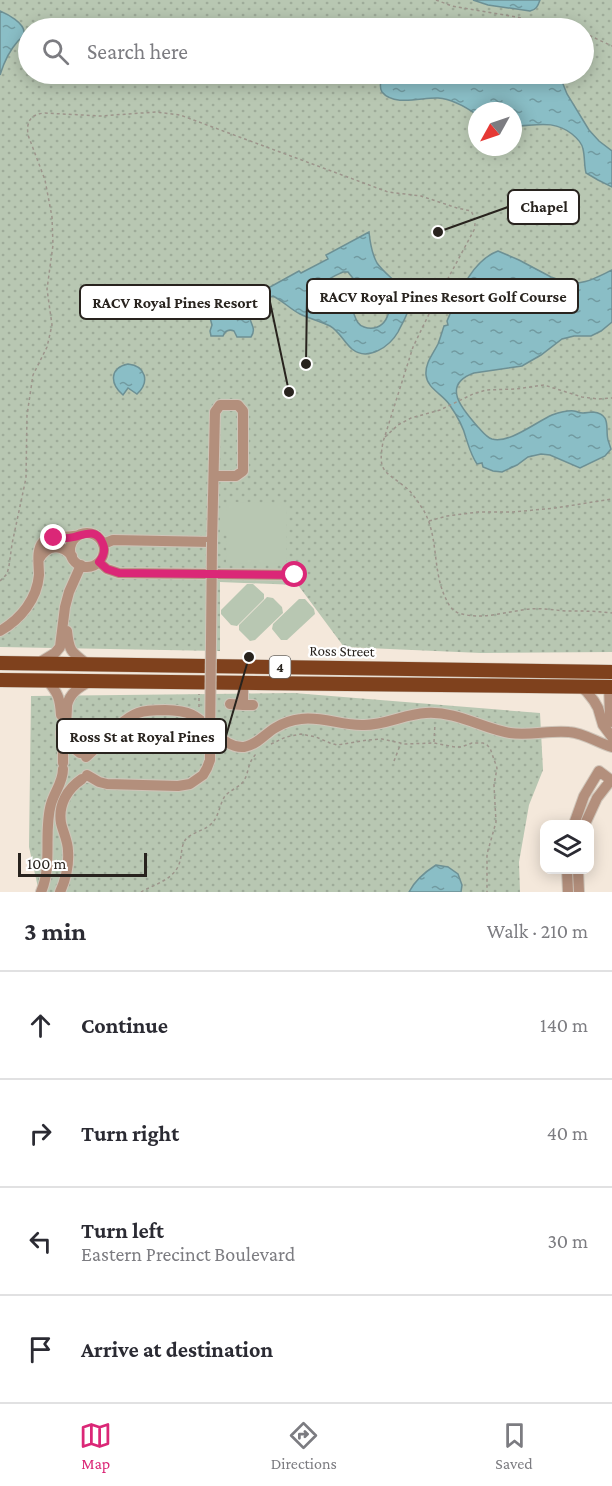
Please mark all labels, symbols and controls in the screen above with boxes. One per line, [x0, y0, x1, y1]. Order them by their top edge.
search box [18, 18, 594, 84]
icon: search [39, 35, 72, 68]
text: Search here [87, 39, 188, 64]
north arrow [468, 102, 522, 156]
callout: Chapel [508, 190, 579, 224]
text: Chapel [520, 198, 568, 215]
callout: RACV Royal Pines Resort Golf Course [307, 279, 578, 313]
callout: RACV Royal Pines Resort [80, 285, 270, 319]
text: RACV Royal Pines Resort Golf Course [319, 288, 567, 305]
text: RACV Royal Pines Resort [92, 294, 258, 311]
route end [40, 524, 66, 550]
route start [281, 561, 307, 587]
street label: Ross Street [309, 642, 376, 660]
road number: 4 [270, 656, 290, 678]
callout: Ross St at Royal Pines [57, 719, 226, 753]
text: Ross St at Royal Pines [70, 728, 215, 745]
map controls [540, 820, 594, 874]
button: layers [540, 820, 594, 874]
scale bar [18, 850, 147, 878]
text: 100 m [27, 855, 66, 872]
text: 3 min [24, 917, 86, 946]
text: Walk · 210 m [487, 920, 588, 942]
icon: ahead [24, 1009, 57, 1042]
text: Continue [81, 1013, 168, 1038]
text: 140 m [540, 1014, 588, 1036]
icon: right [24, 1117, 57, 1150]
text: Turn right [81, 1121, 179, 1146]
text: 40 m [547, 1122, 588, 1144]
text: Turn left [81, 1218, 164, 1243]
icon: left [24, 1225, 57, 1258]
text: 30 m [547, 1230, 588, 1252]
text: Eastern Precinct Boulevard [81, 1243, 295, 1265]
icon: arrive [24, 1333, 57, 1366]
text: Arrive at destination [81, 1337, 273, 1362]
tab: Map [79, 1419, 112, 1472]
tab: Directions [271, 1419, 337, 1472]
tab: Saved [495, 1419, 533, 1472]

